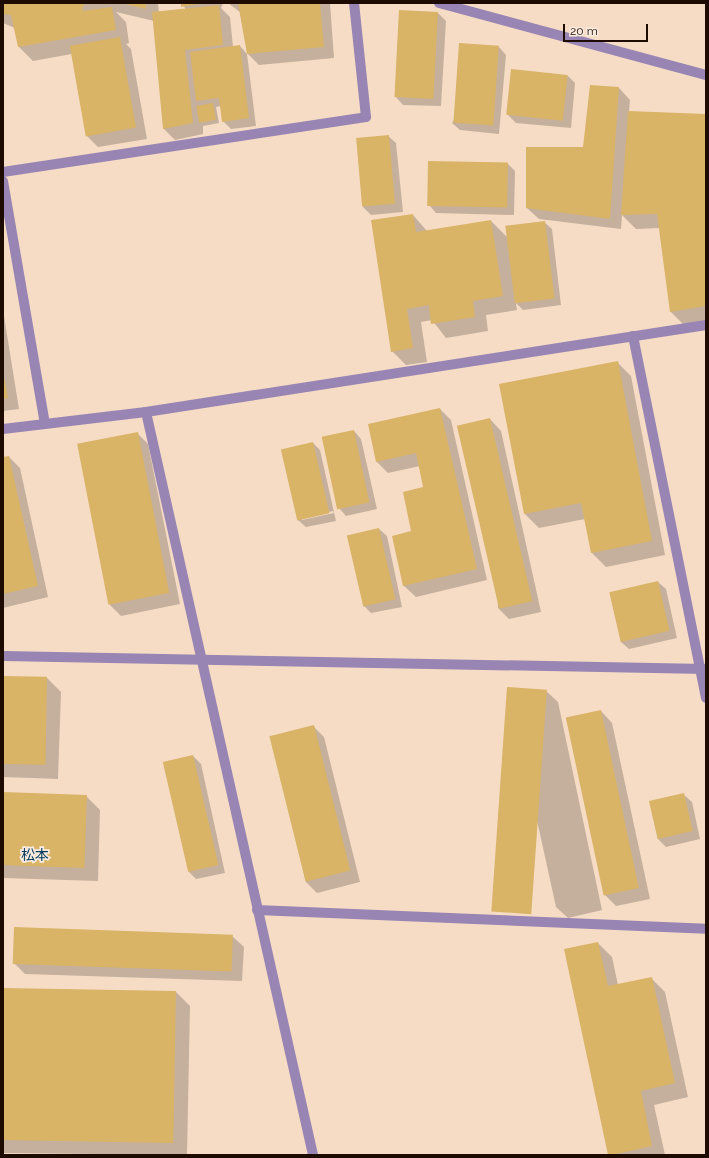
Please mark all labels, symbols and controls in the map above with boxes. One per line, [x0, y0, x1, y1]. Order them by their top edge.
scale bar [565, 16, 650, 42]
text: 20 m [570, 24, 598, 38]
district label: 松本 [21, 847, 49, 863]

